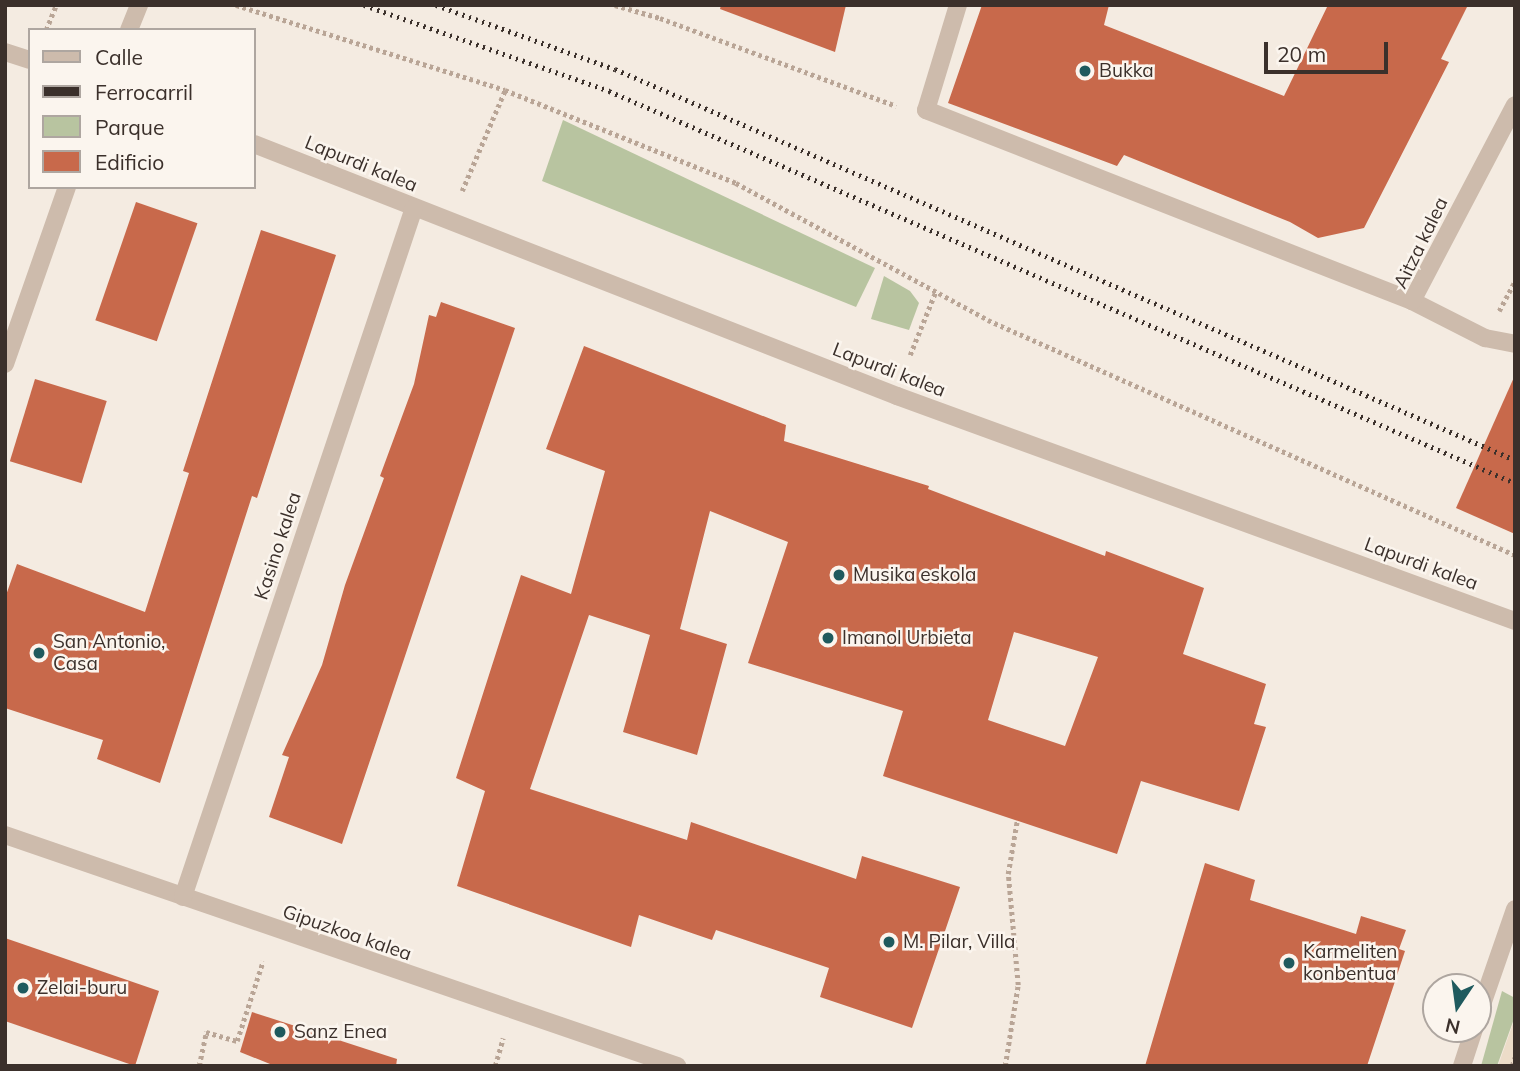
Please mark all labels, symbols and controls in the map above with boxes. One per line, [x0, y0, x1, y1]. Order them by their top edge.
legend [28, 28, 256, 189]
scale bar [1268, 28, 1392, 72]
text: 20 m [1277, 41, 1326, 67]
text: Calle [95, 44, 143, 70]
place label: Bukka [1099, 60, 1154, 82]
marker: Bukka [1077, 63, 1093, 79]
text: Ferrocarril [95, 79, 193, 105]
text: Parque [95, 114, 164, 140]
street label: Lapurdi kalea [302, 131, 420, 197]
text: Edificio [95, 149, 164, 175]
street label: Aitza kalea [1389, 194, 1453, 292]
street label: Lapurdi kalea [829, 338, 949, 402]
street label: Kasino kalea [250, 489, 306, 603]
street label: Lapurdi kalea [1361, 533, 1481, 595]
place label: Musika eskola [853, 564, 976, 586]
marker: Musika eskola [831, 567, 847, 583]
place label: Imanol Urbieta [842, 627, 972, 649]
marker: Imanol Urbieta [820, 630, 836, 646]
place label: San Antonio, Casa [53, 631, 165, 675]
marker: San Antonio, Casa [31, 645, 47, 661]
street label: Gipuzkoa kalea [280, 900, 414, 966]
place label: M. Pilar, Villa [903, 931, 1015, 953]
marker: M. Pilar, Villa [881, 934, 897, 950]
place label: Karmeliten konbentua [1303, 941, 1397, 985]
marker: Karmeliten konbentua [1281, 955, 1297, 971]
north arrow [1422, 973, 1492, 1043]
place label: Zelai-buru [37, 977, 127, 999]
marker: Zelai-buru [15, 980, 31, 996]
text: N [1443, 1013, 1462, 1040]
place label: Sanz Enea [294, 1021, 387, 1043]
marker: Sanz Enea [272, 1024, 288, 1040]

